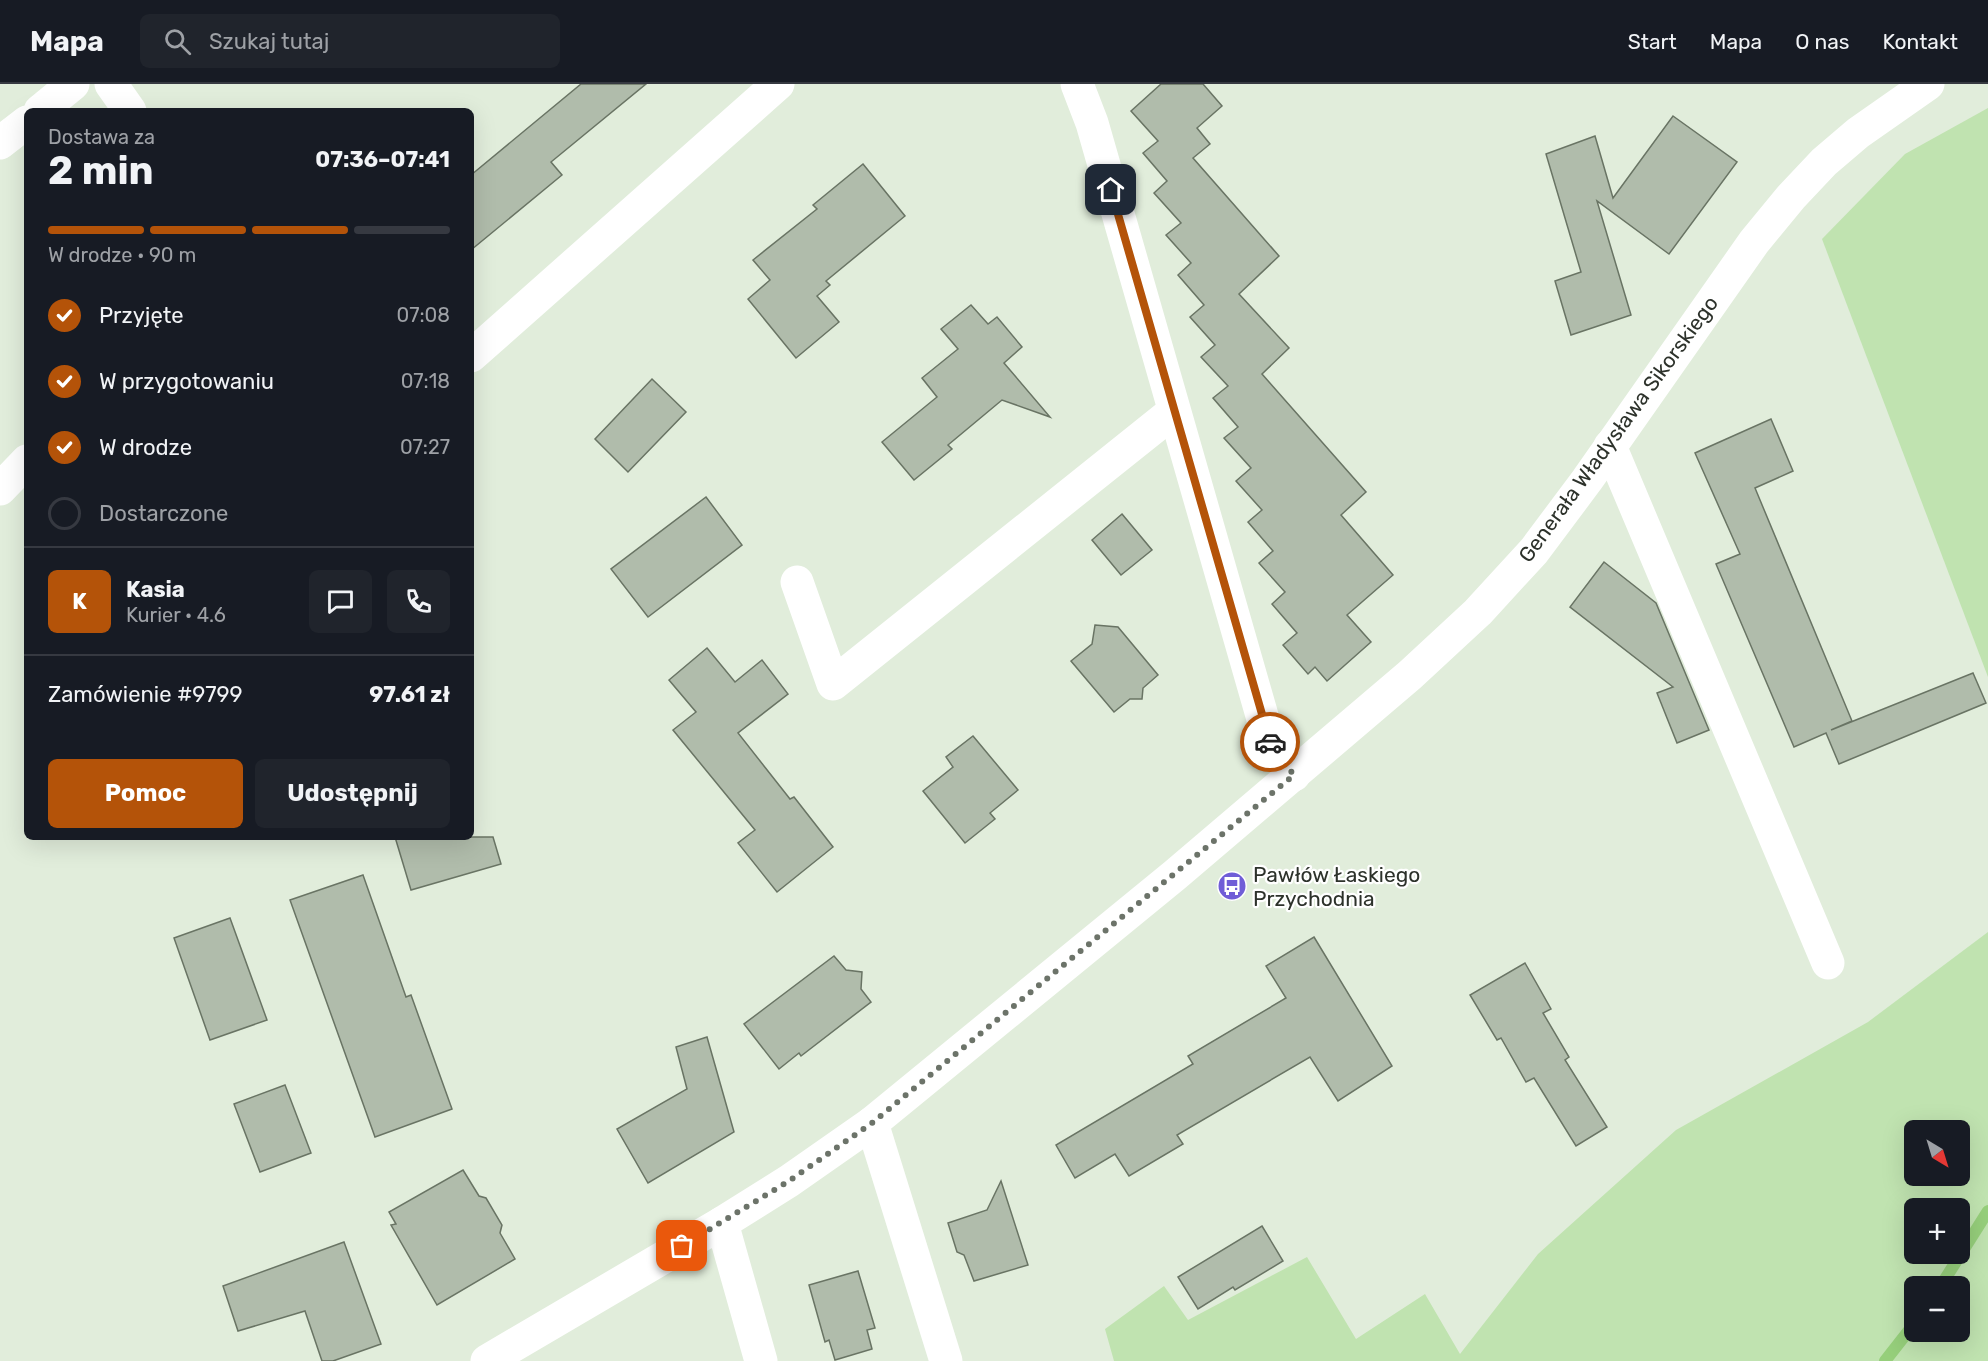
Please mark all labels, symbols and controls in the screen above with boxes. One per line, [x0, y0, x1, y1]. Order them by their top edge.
search box [140, 14, 560, 68]
text: Mapa [30, 25, 104, 58]
icon: search [161, 25, 194, 58]
text: Szukaj tutaj [209, 28, 329, 55]
text: Start [1628, 29, 1677, 54]
text: Mapa [1710, 29, 1762, 54]
text: O nas [1795, 29, 1850, 54]
text: Kontakt [1883, 29, 1958, 54]
text: Dostawa za [48, 125, 155, 149]
text: 07:36–07:41 [315, 146, 450, 173]
text: 2 min [48, 148, 154, 194]
pin [1085, 164, 1136, 215]
icon: home [1094, 173, 1127, 206]
text: W drodze · 90 m [48, 243, 196, 267]
street label: Generała Władysława Sikorskiego [1513, 291, 1723, 567]
icon: check [48, 299, 81, 332]
text: Przyjęte [99, 302, 184, 329]
text: 07:08 [397, 303, 450, 327]
icon: check [48, 365, 81, 398]
text: W przygotowaniu [99, 368, 274, 395]
text: 07:18 [401, 369, 450, 393]
icon: check [48, 431, 81, 464]
text: W drodze [99, 434, 192, 461]
text: 07:27 [400, 435, 450, 459]
text: Dostarczone [99, 500, 228, 527]
button: chat [309, 570, 372, 633]
button: phone [387, 570, 450, 633]
text: Kasia [126, 576, 185, 603]
text: K [72, 588, 87, 615]
text: Kurier · 4.6 [126, 603, 226, 627]
text: Zamówienie #9799 [48, 681, 243, 708]
text: 97.61 zł [369, 681, 450, 708]
courier [1240, 712, 1300, 772]
icon: car [1254, 726, 1287, 759]
button: Pomoc [48, 759, 243, 828]
button: Udostępnij [255, 759, 450, 828]
place label: Pawłów Łaskiego Przychodnia [1253, 862, 1420, 911]
bus stop icon: Pawłów Łaskiego Przychodnia [1216, 870, 1248, 902]
north arrow [1904, 1120, 1970, 1186]
map controls [1904, 1120, 1970, 1342]
button: + [1904, 1198, 1970, 1264]
pin [656, 1220, 707, 1271]
icon: bag [665, 1229, 698, 1262]
button: − [1904, 1276, 1970, 1342]

